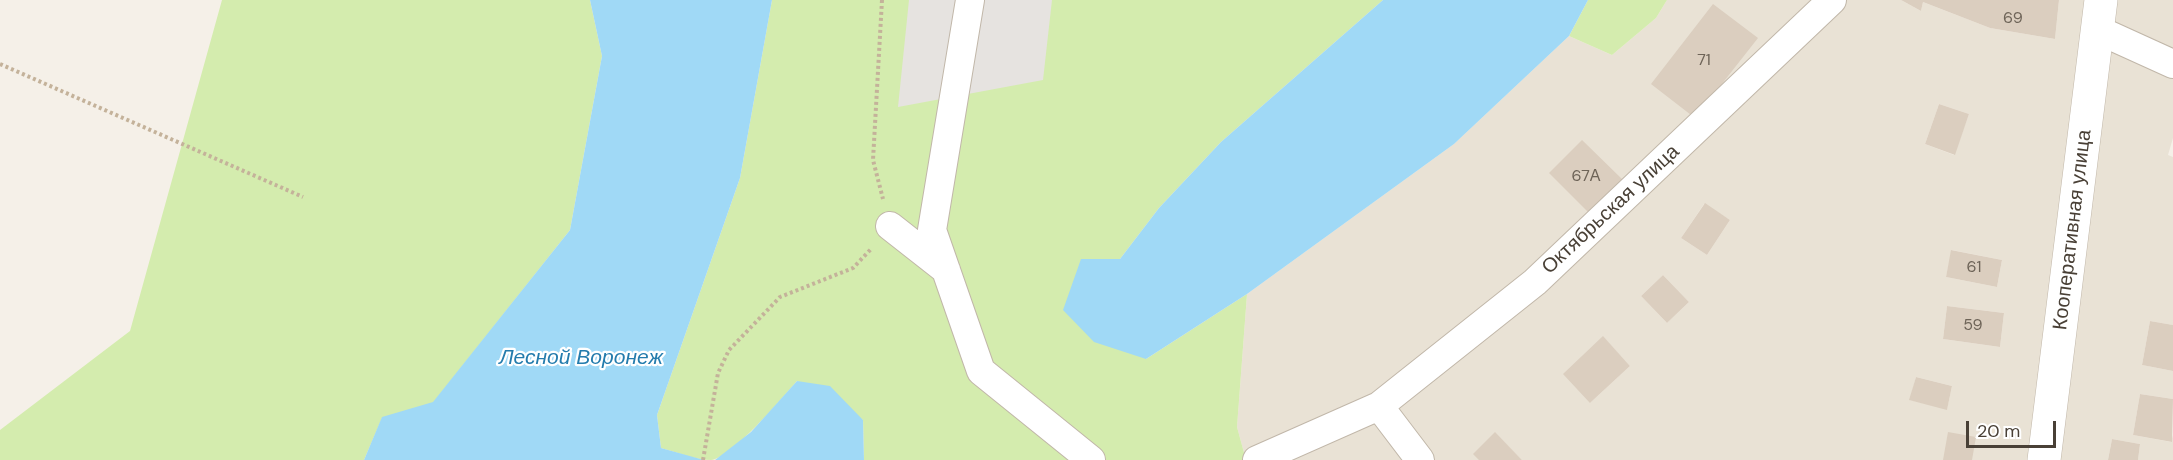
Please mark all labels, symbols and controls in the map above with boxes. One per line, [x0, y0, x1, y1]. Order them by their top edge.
house number: 69 [2003, 9, 2023, 29]
house number: 71 [1697, 51, 1711, 71]
street label: Кооперативная улица [2049, 128, 2097, 332]
street label: Октябрьская улица [1537, 140, 1685, 280]
house number: 67А [1572, 167, 1600, 187]
house number: 61 [1966, 258, 1982, 278]
house number: 59 [1963, 316, 1983, 336]
water label: Лесной Воронеж [499, 345, 663, 371]
scale bar [1969, 409, 2059, 447]
text: 20 m [1977, 419, 2020, 443]

